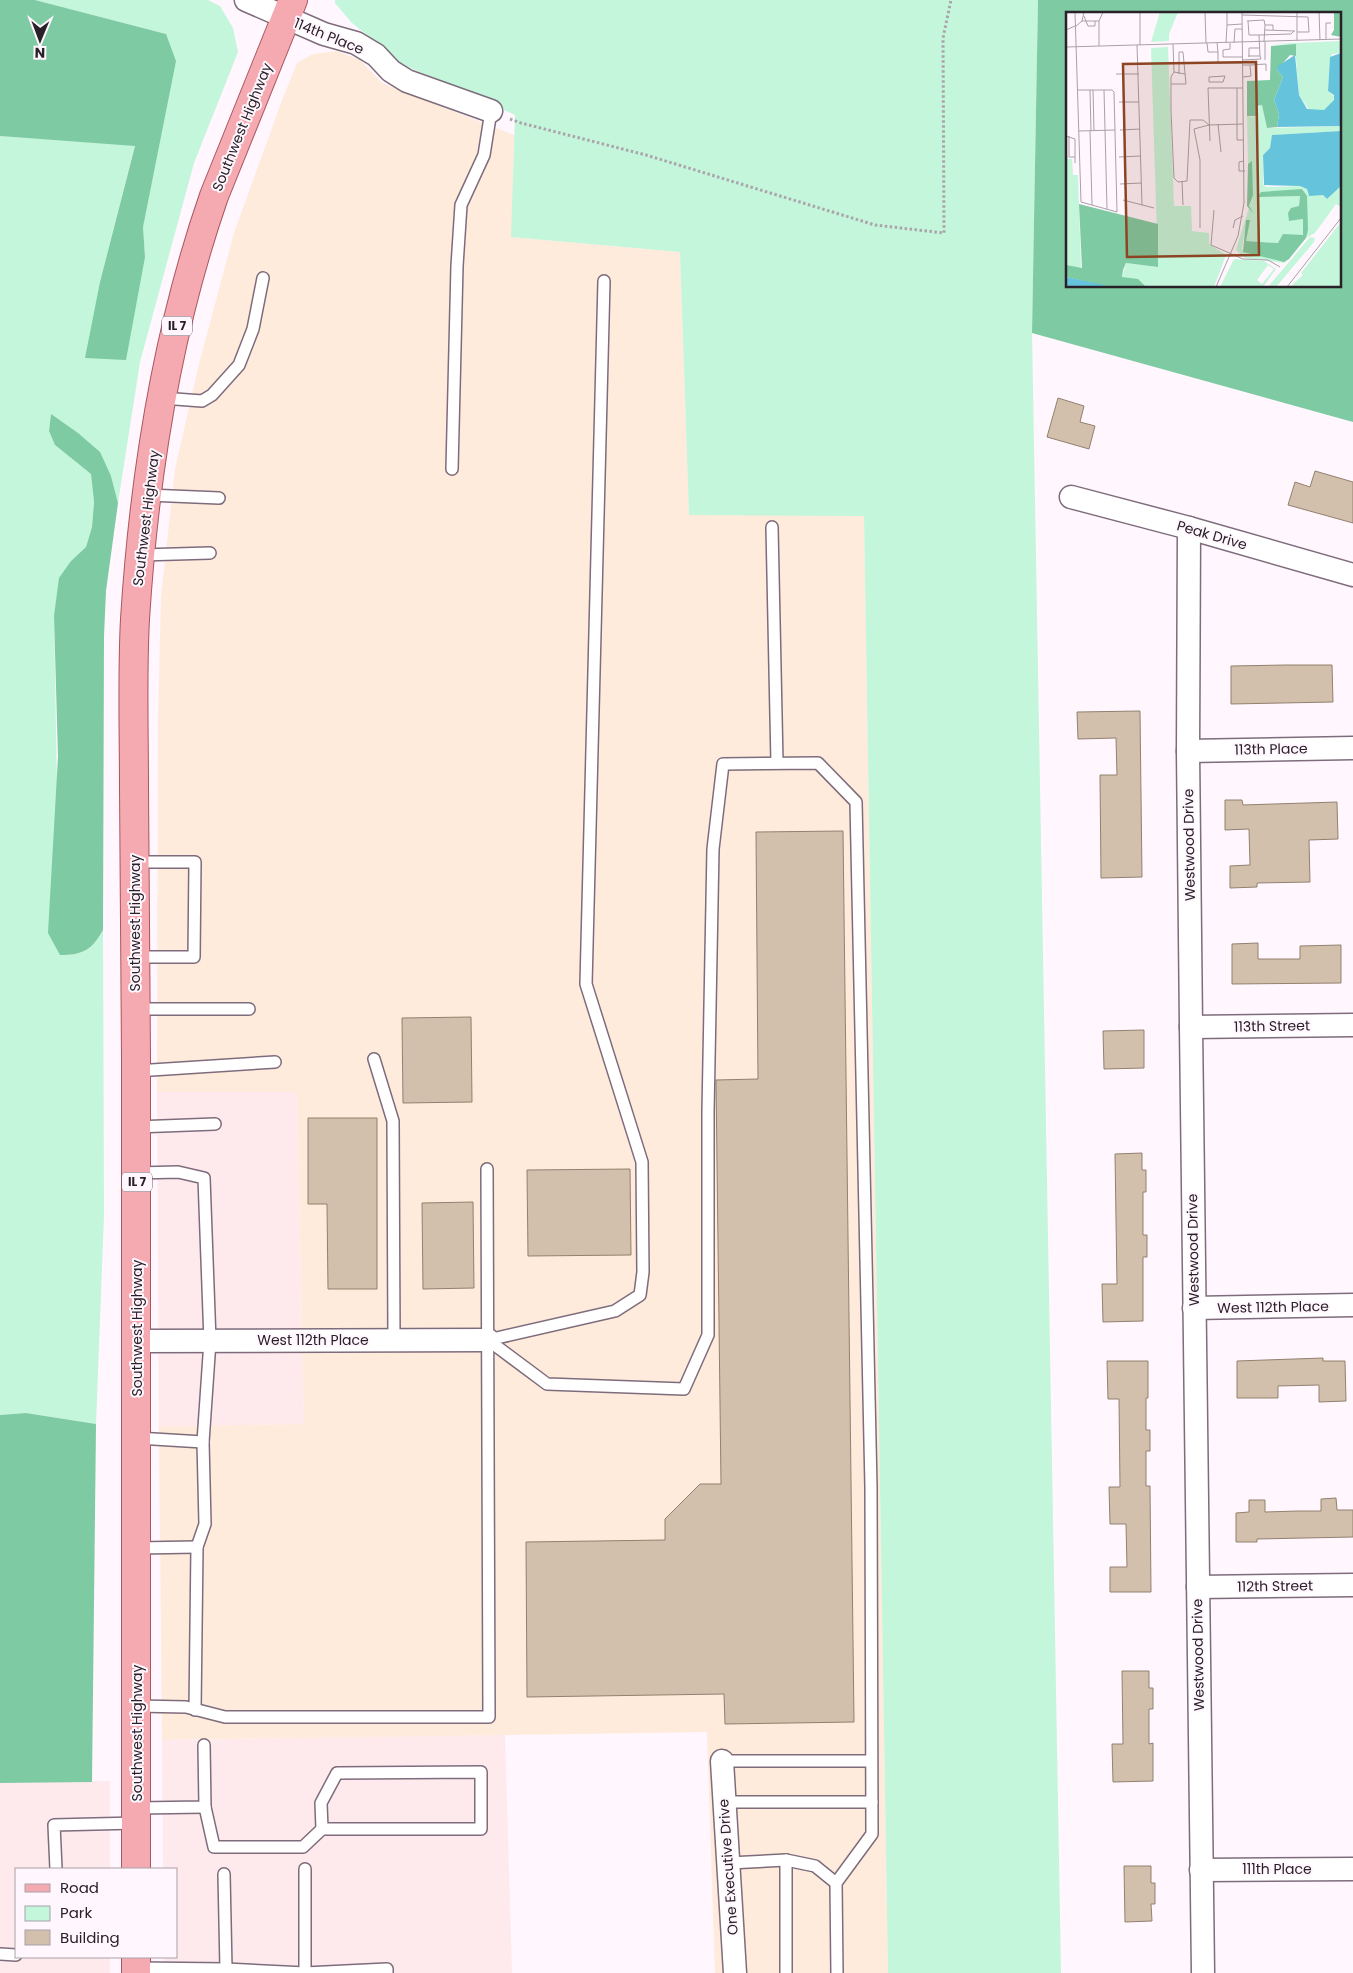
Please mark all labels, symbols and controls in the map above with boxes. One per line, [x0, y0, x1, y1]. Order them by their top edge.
inset map [1066, 12, 1340, 288]
street label: 114th Place [291, 13, 367, 59]
north arrow [15, 15, 65, 65]
text: N [34, 43, 45, 63]
street label: Southwest Highway [207, 60, 277, 194]
road number: IL 7 [162, 316, 192, 336]
street label: Southwest Highway [128, 449, 164, 587]
street label: Peak Drive [1174, 515, 1250, 555]
street label: 113th Place [1234, 738, 1308, 760]
street label: Westwood Drive [1178, 788, 1200, 901]
street label: Southwest Highway [125, 854, 145, 991]
street label: 113th Street [1234, 1015, 1310, 1037]
road number: IL 7 [122, 1172, 152, 1192]
street label: Westwood Drive [1182, 1193, 1204, 1306]
street label: Southwest Highway [127, 1259, 147, 1396]
street label: West 112th Place [1217, 1296, 1329, 1318]
street label: West 112th Place [257, 1330, 369, 1350]
street label: 112th Street [1237, 1575, 1313, 1597]
street label: Westwood Drive [1187, 1598, 1209, 1711]
street label: Southwest Highway [127, 1664, 147, 1801]
street label: One Executive Drive [713, 1798, 743, 1936]
street label: 111th Place [1242, 1859, 1312, 1879]
legend [15, 1868, 178, 1958]
text: Road [60, 1877, 99, 1898]
text: Park [60, 1902, 92, 1923]
text: Building [60, 1927, 120, 1948]

